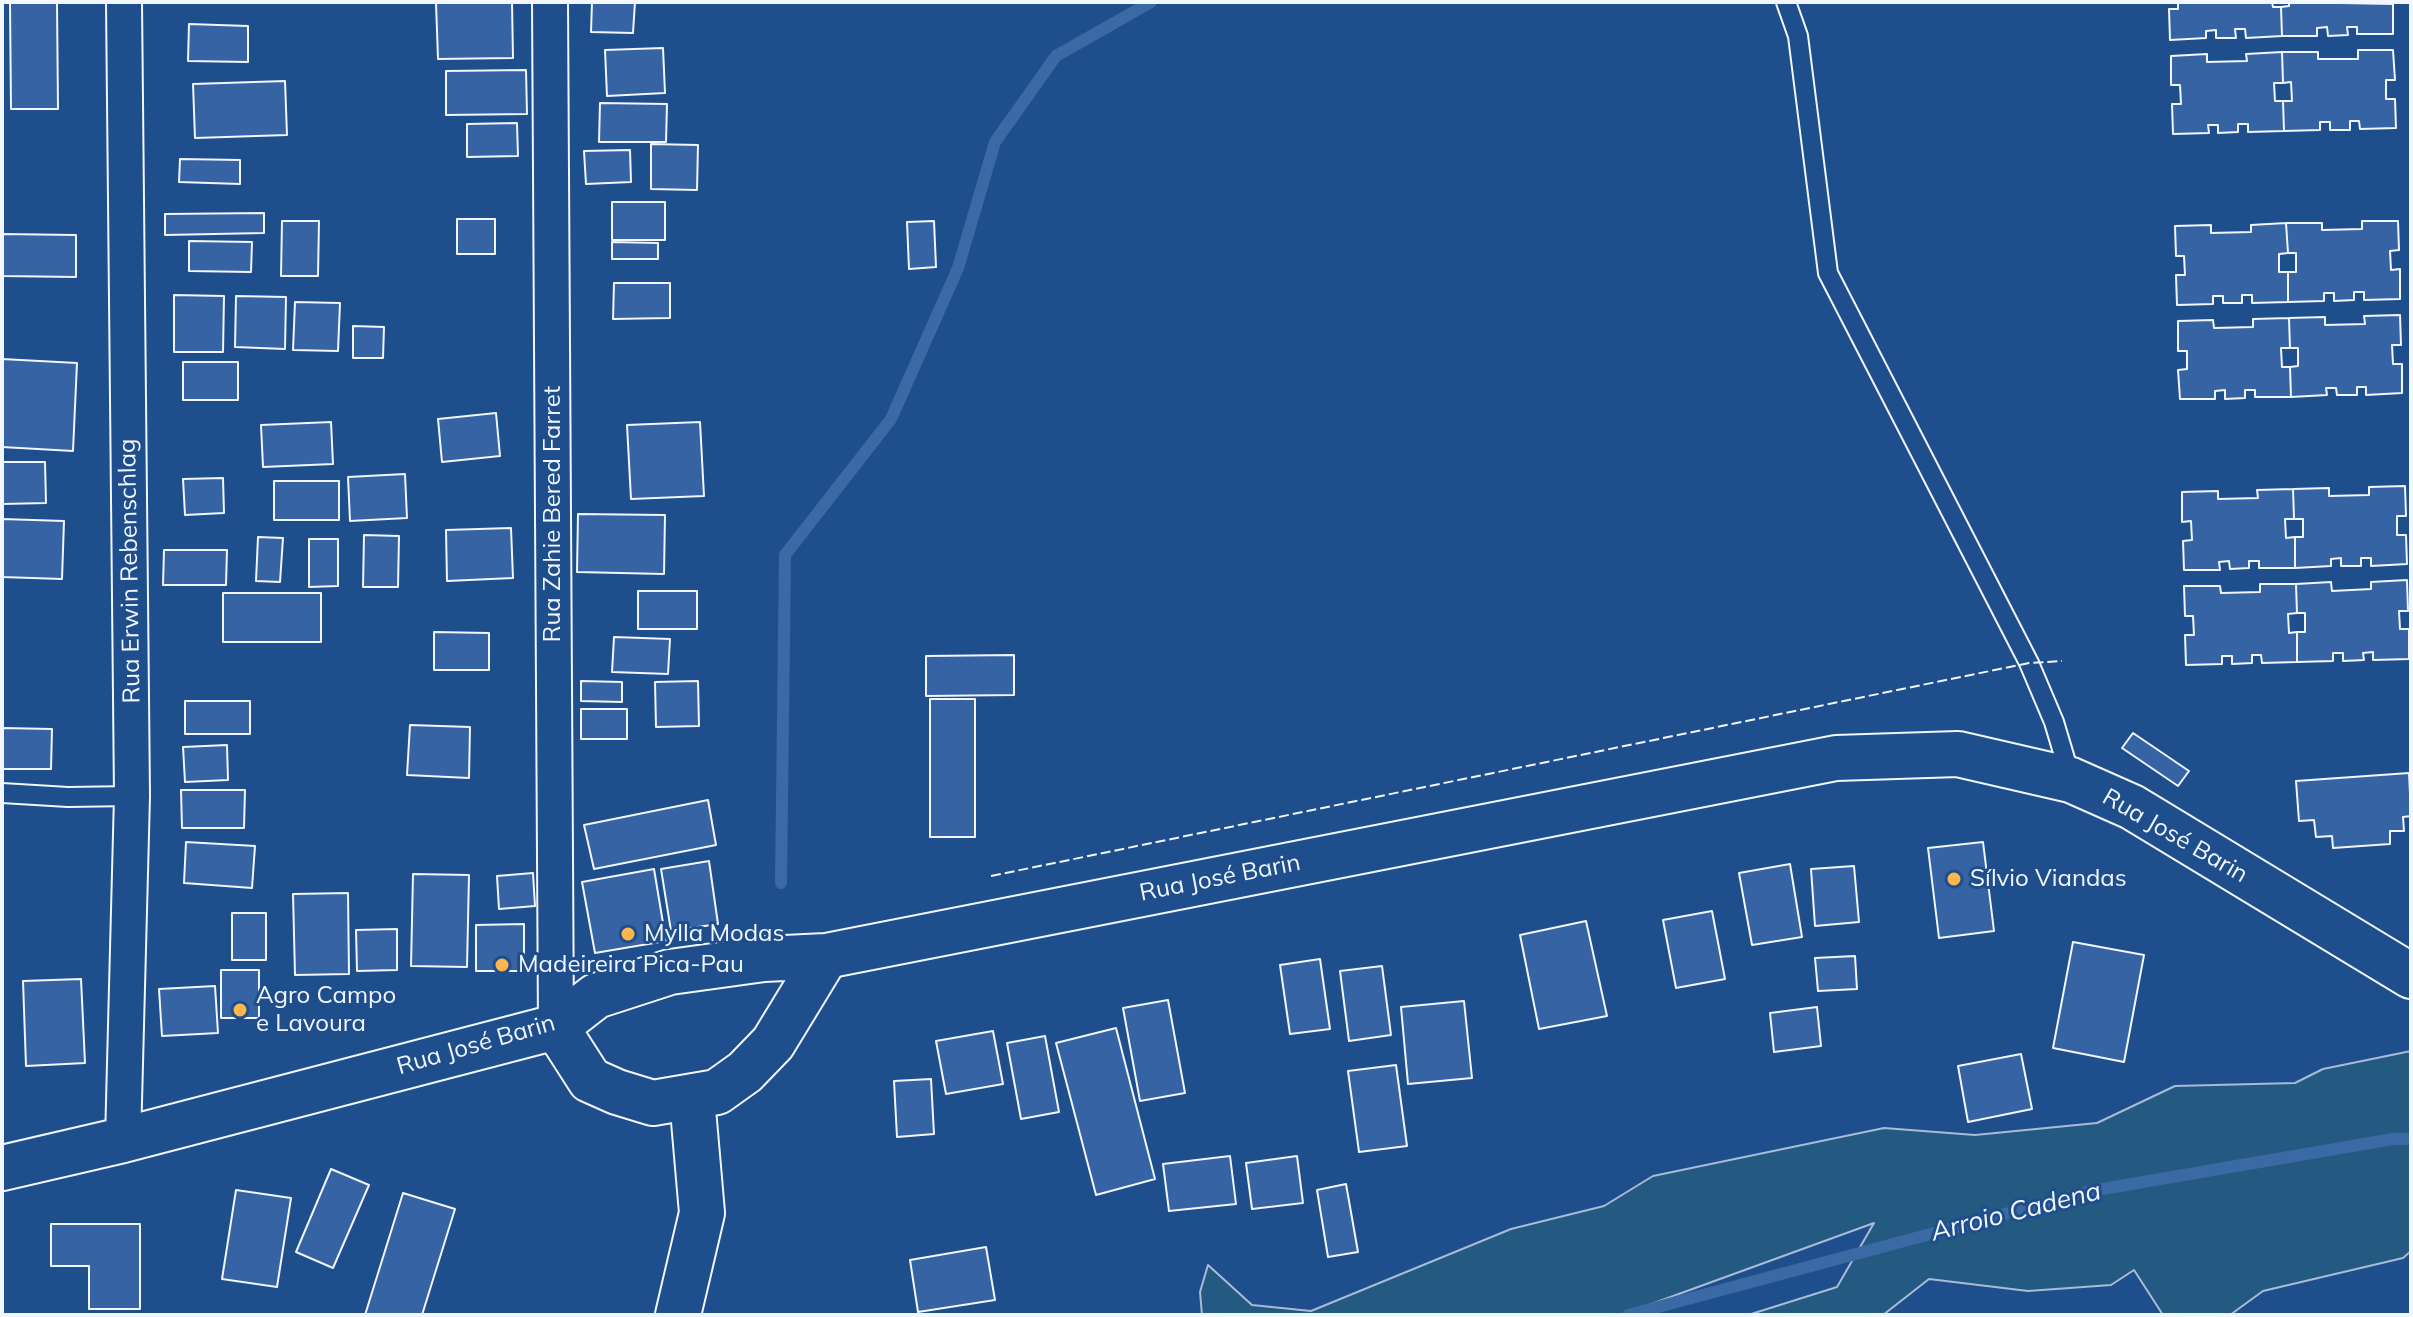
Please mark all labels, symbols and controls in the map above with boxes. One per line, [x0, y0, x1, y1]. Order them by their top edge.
street label: Rua Zahie Bered Farret [539, 386, 567, 642]
street label: Rua Erwin Rebenschlag [113, 438, 147, 704]
street label: Rua José Barin [2097, 783, 2253, 889]
street label: Rua José Barin [1137, 848, 1303, 908]
place label: Sílvio Viandas [1970, 865, 2127, 893]
marker: Sílvio Viandas [1945, 870, 1963, 888]
place label: Mylla Modas [644, 920, 784, 948]
marker: Mylla Modas [619, 925, 637, 943]
place label: Madeireira Pica-Pau [518, 951, 744, 979]
marker: Madeireira Pica-Pau [493, 956, 511, 974]
place label: Agro Campo e Lavoura [256, 982, 396, 1038]
marker: Agro Campo e Lavoura [231, 1001, 249, 1019]
street label: Rua José Barin [394, 1009, 558, 1081]
water label: Arroio Cadena [1928, 1176, 2104, 1248]

